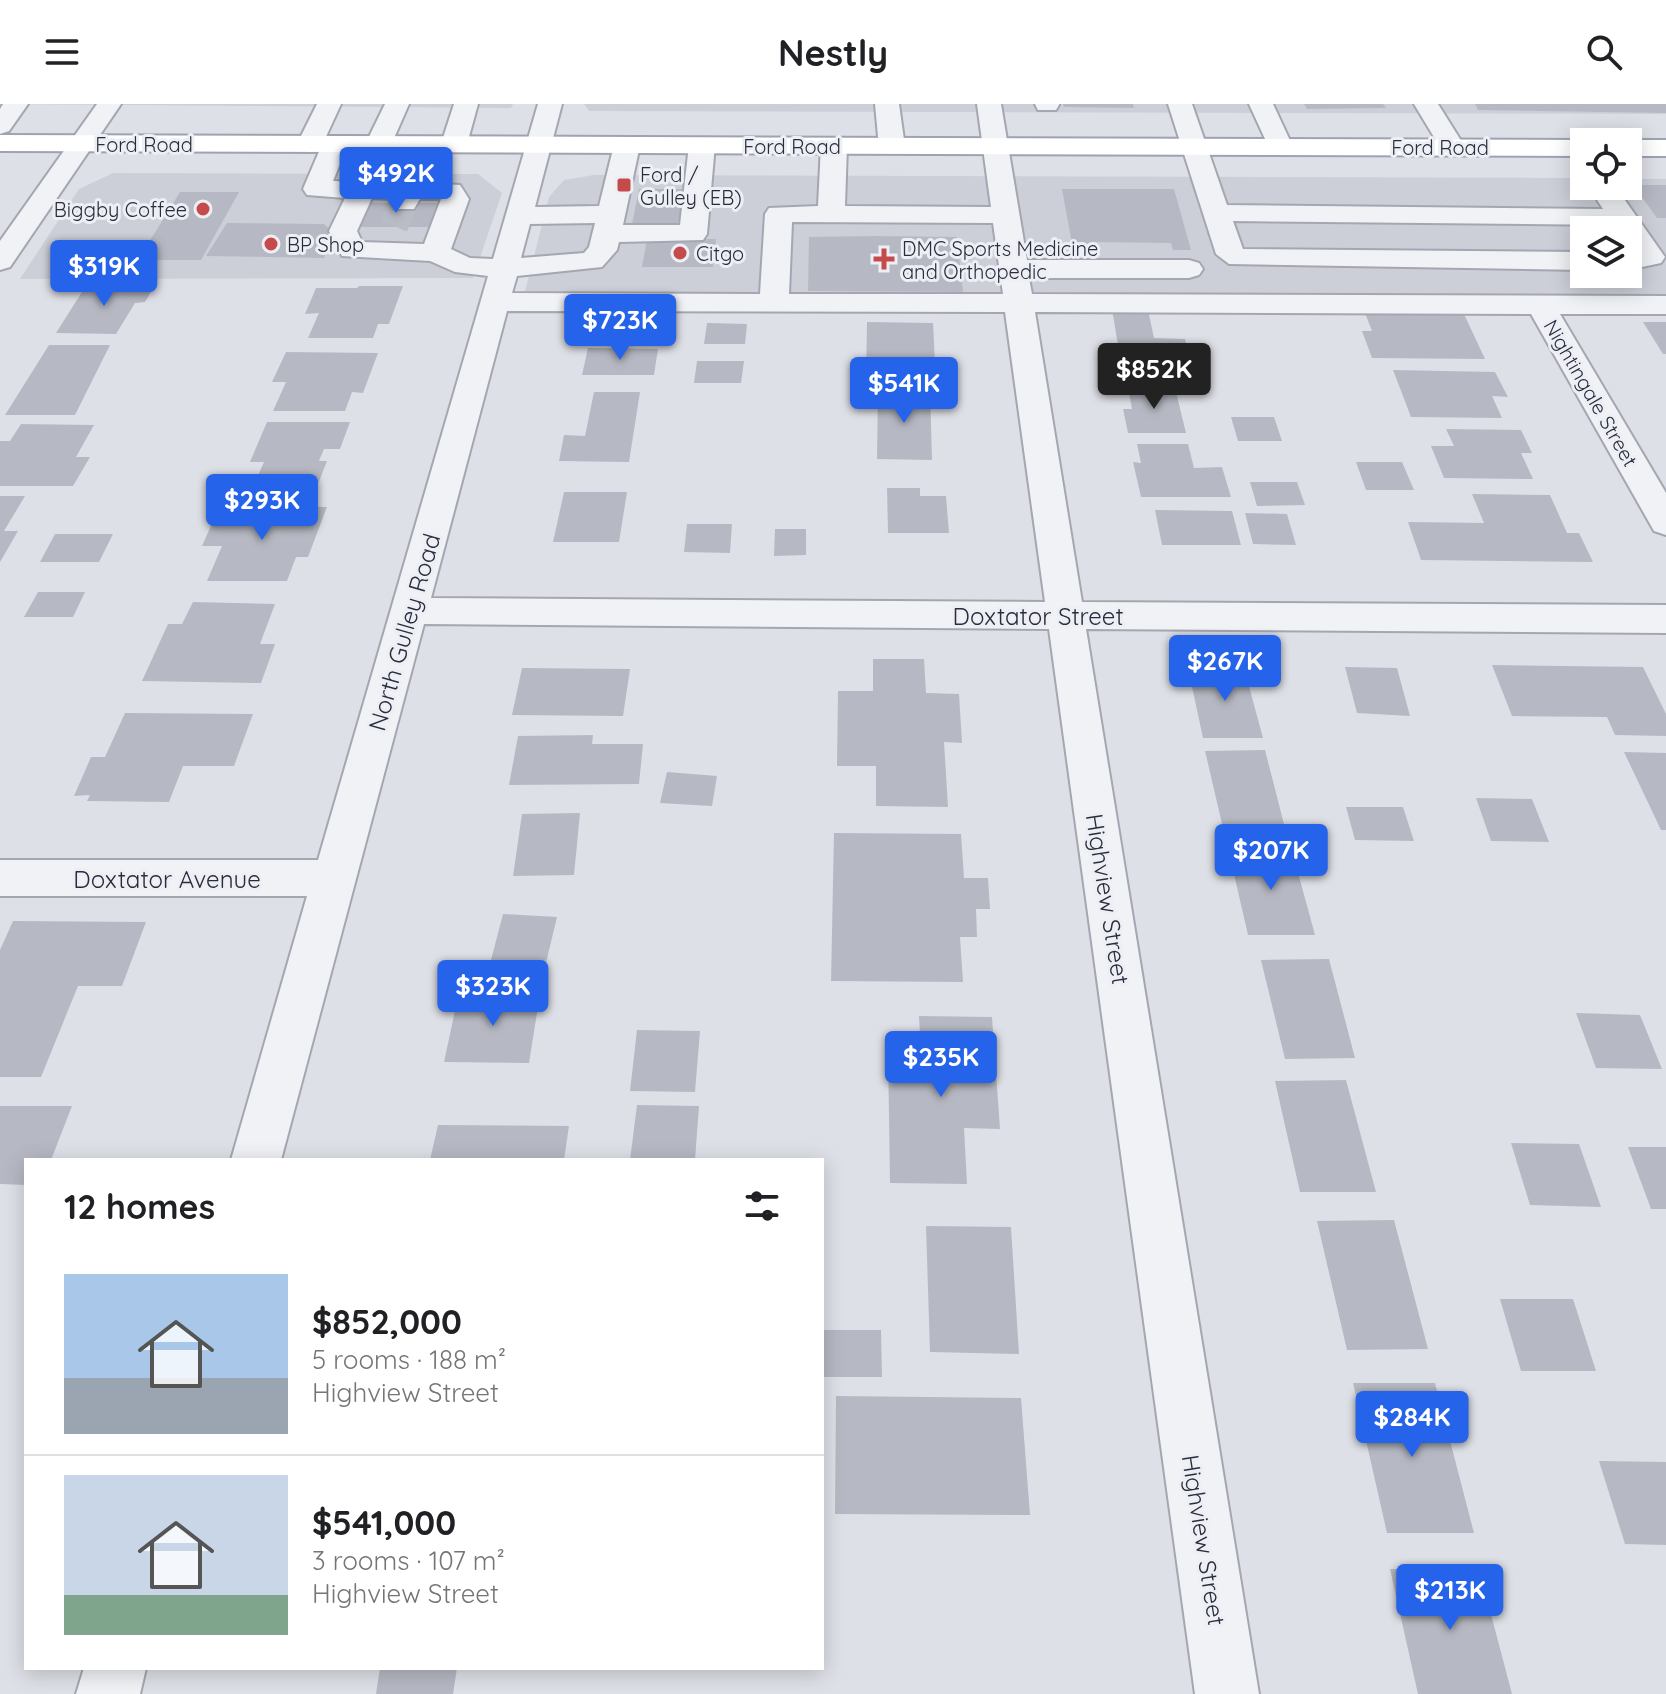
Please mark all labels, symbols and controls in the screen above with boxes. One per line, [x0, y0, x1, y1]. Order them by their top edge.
icon: menu [40, 30, 84, 74]
text: Nestly [778, 30, 888, 75]
icon: search [1582, 30, 1626, 74]
map controls [1570, 128, 1642, 288]
button: locate [1570, 128, 1642, 200]
street label: Ford Road [95, 132, 193, 157]
street label: Ford Road [743, 134, 841, 159]
street label: Ford Road [1391, 135, 1489, 160]
pin: $492K [340, 147, 452, 215]
text: $492K [358, 156, 434, 189]
place label: Ford / Gulley (EB) [640, 162, 742, 210]
marker: Ford / Gulley (EB) [615, 176, 633, 194]
place label: Biggby Coffee [54, 197, 187, 222]
marker: Biggby Coffee [194, 200, 212, 218]
button: layers [1570, 216, 1642, 288]
place label: BP Shop [287, 232, 364, 257]
marker: BP Shop [262, 235, 280, 253]
place label: DMC Sports Medicine and Orthopedic [902, 236, 1098, 284]
pin: $319K [48, 240, 160, 308]
place label: Citgo [696, 241, 744, 266]
marker: Citgo [671, 244, 689, 262]
marker: DMC Sports Medicine and Orthopedic [873, 248, 895, 270]
text: $319K [68, 249, 140, 282]
pin: $723K [564, 294, 676, 362]
text: $723K [582, 303, 658, 336]
street label: Nightingale Street [1539, 315, 1643, 471]
pin: $852K [1098, 343, 1210, 411]
text: $852K [1116, 352, 1192, 385]
pin: $541K [848, 357, 960, 425]
text: $541K [868, 366, 940, 399]
pin: $293K [206, 474, 318, 542]
text: $293K [224, 483, 300, 516]
street label: North Gulley Road [361, 530, 447, 734]
street label: Doxtator Street [952, 601, 1124, 631]
pin: $267K [1169, 635, 1281, 703]
text: $267K [1187, 644, 1263, 677]
street label: Highview Street [1080, 811, 1136, 987]
pin: $207K [1215, 824, 1327, 892]
text: $207K [1233, 833, 1309, 866]
street label: Doxtator Avenue [73, 864, 261, 894]
pin: $323K [437, 960, 549, 1028]
text: $323K [455, 969, 531, 1002]
pin: $235K [885, 1031, 997, 1099]
text: $235K [903, 1040, 979, 1073]
icon: filters [740, 1184, 784, 1228]
text: 12 homes [64, 1185, 215, 1228]
text: $852,000 [312, 1300, 462, 1343]
icon: home [128, 1306, 224, 1402]
text: 5 rooms · 188 m² [312, 1343, 506, 1376]
text: Highview Street [312, 1376, 499, 1409]
pin: $284K [1356, 1391, 1468, 1459]
text: $284K [1374, 1400, 1450, 1433]
street label: Highview Street [1176, 1452, 1232, 1628]
text: $541,000 [312, 1501, 456, 1544]
icon: home [128, 1507, 224, 1603]
text: 3 rooms · 107 m² [312, 1544, 505, 1577]
pin: $213K [1394, 1564, 1506, 1632]
text: $213K [1414, 1573, 1486, 1606]
text: Highview Street [312, 1577, 499, 1610]

